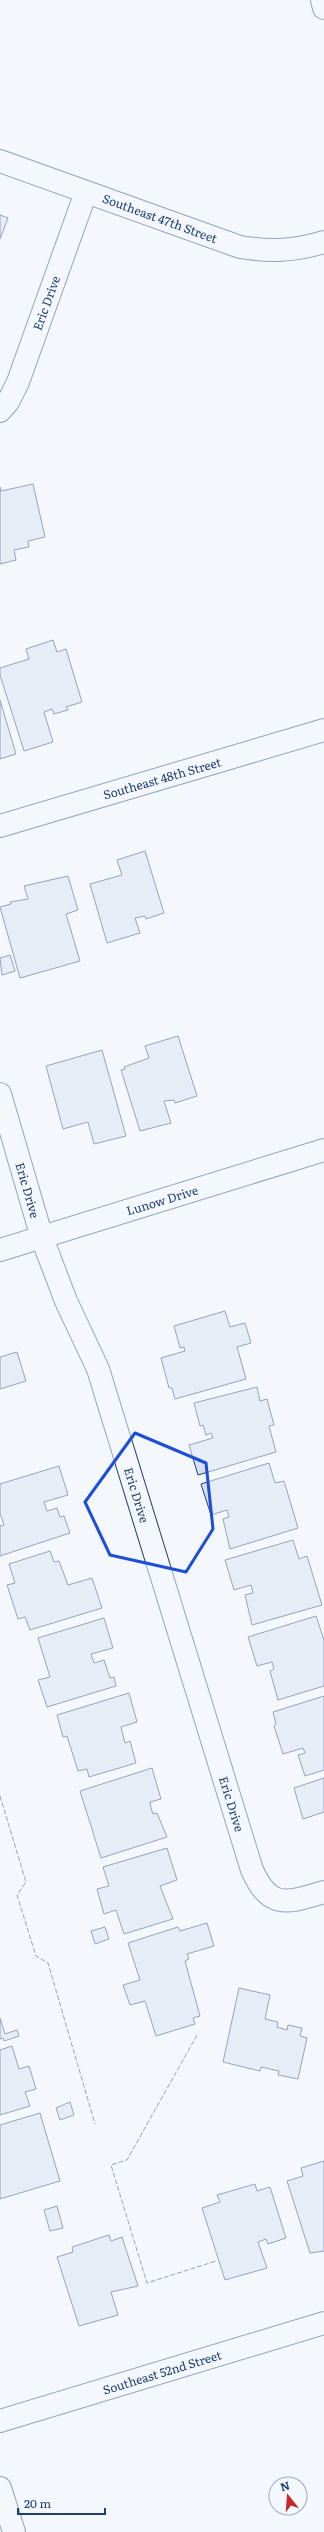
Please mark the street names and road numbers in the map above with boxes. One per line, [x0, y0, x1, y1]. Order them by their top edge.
street label: Southeast 47th Street [100, 189, 220, 247]
street label: Eric Drive [28, 273, 64, 333]
street label: Southeast 48th Street [101, 752, 223, 803]
street label: Eric Drive [11, 1160, 45, 1220]
street label: Lunow Drive [124, 1181, 200, 1219]
street label: Eric Drive [120, 1465, 154, 1525]
street label: Eric Drive [215, 1774, 249, 1834]
street label: Southeast 52nd Street [100, 2345, 224, 2399]

